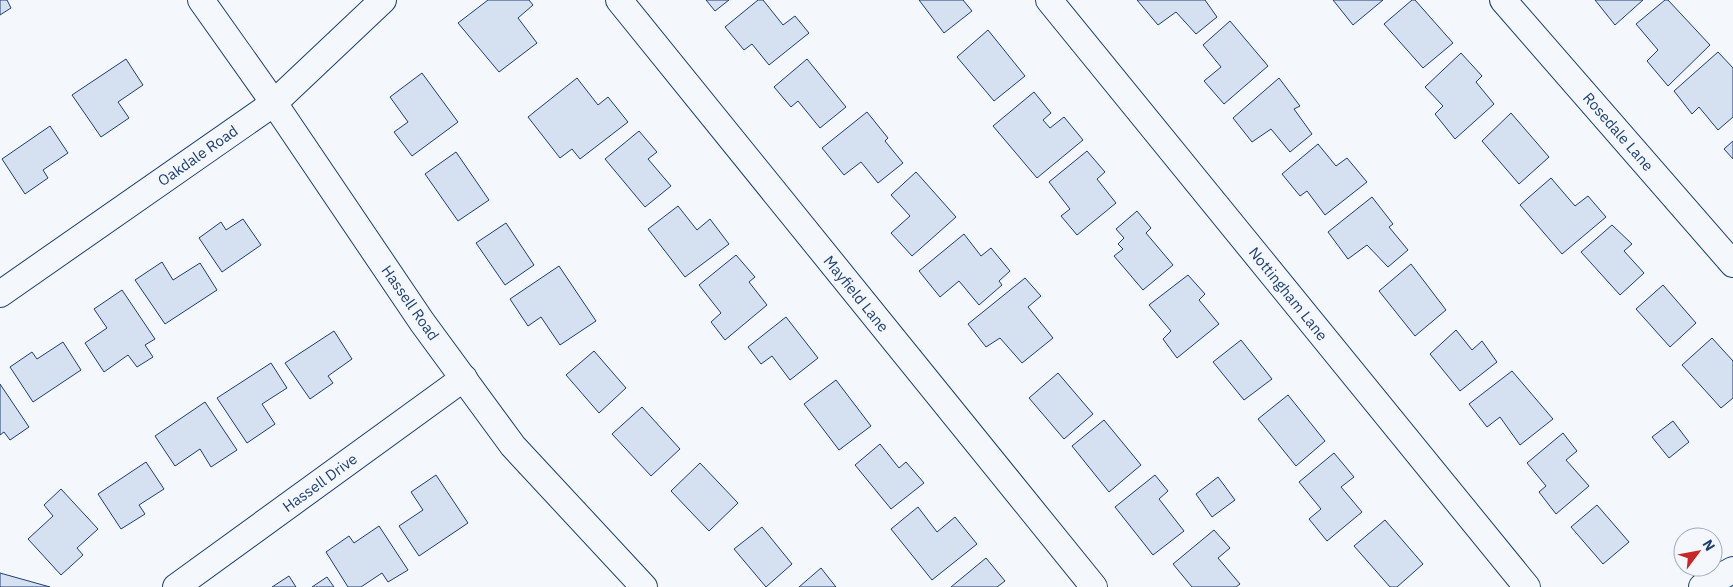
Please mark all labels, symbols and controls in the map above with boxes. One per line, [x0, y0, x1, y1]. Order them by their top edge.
street label: Rosedale Lane [1579, 88, 1658, 175]
street label: Oakdale Road [154, 121, 241, 190]
street label: Nottingham Lane [1245, 243, 1332, 344]
street label: Mayfield Lane [820, 252, 893, 336]
street label: Hassell Road [378, 261, 443, 344]
street label: Hassell Drive [279, 449, 361, 516]
north arrow [1673, 527, 1723, 577]
text: N [1699, 536, 1719, 554]

